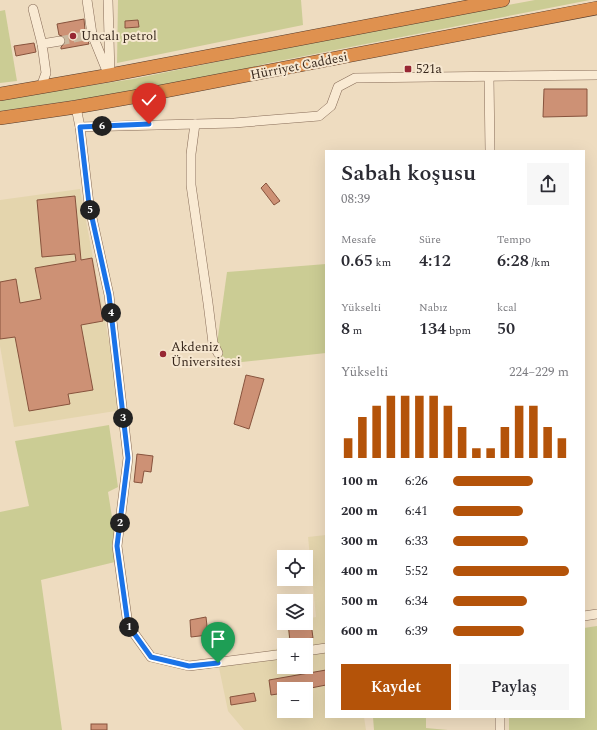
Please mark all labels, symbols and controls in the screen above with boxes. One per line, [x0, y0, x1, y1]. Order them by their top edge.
place label: Uncalı petrol [81, 26, 157, 46]
marker: Uncalı petrol [68, 31, 78, 41]
street label: Hürriyet Caddesi [249, 47, 349, 85]
place label: 521a [416, 59, 443, 79]
marker: 521a [403, 64, 413, 74]
pin [132, 83, 166, 124]
icon: check [138, 89, 160, 111]
pin: 6 [92, 116, 112, 136]
text: 6 [99, 117, 105, 134]
text: Sabah koşusu [341, 157, 476, 190]
button: share [527, 163, 569, 205]
text: 08:39 [341, 189, 370, 209]
pin: 5 [80, 200, 100, 220]
text: 5 [87, 201, 93, 218]
text: Mesafe [341, 231, 376, 248]
text: Süre [419, 231, 441, 248]
text: Tempo [497, 231, 531, 248]
text: 0.65 [341, 248, 373, 274]
text: 4:12 [419, 248, 451, 274]
text: 6:28 [497, 248, 529, 274]
text: km [373, 254, 391, 271]
text: /km [529, 254, 550, 271]
text: Yükselti [341, 299, 381, 316]
text: Nabız [419, 299, 448, 316]
text: kcal [497, 299, 517, 316]
pin: 4 [101, 303, 121, 323]
text: 4 [108, 304, 114, 321]
text: 8 [341, 316, 350, 342]
text: 134 [419, 316, 446, 342]
text: 50 [497, 316, 515, 342]
text: m [350, 322, 362, 339]
text: bpm [446, 322, 471, 339]
place label: Akdeniz Üniversitesi [171, 337, 241, 372]
marker: Akdeniz Üniversitesi [158, 349, 168, 359]
text: Yükselti [341, 362, 388, 382]
text: 224–229 m [509, 362, 569, 382]
pin: 3 [113, 408, 133, 428]
text: 3 [120, 409, 126, 426]
text: 100 m [341, 471, 378, 491]
text: 6:26 [405, 471, 428, 491]
text: 200 m [341, 501, 378, 521]
text: 6:41 [405, 501, 428, 521]
pin: 2 [110, 513, 130, 533]
text: 2 [117, 514, 123, 531]
text: 300 m [341, 531, 378, 551]
text: 6:33 [405, 531, 428, 551]
map controls [277, 550, 313, 718]
button: locate [277, 550, 313, 586]
text: 400 m [341, 561, 378, 581]
text: 5:52 [405, 561, 428, 581]
text: 500 m [341, 591, 378, 611]
text: 6:34 [405, 591, 428, 611]
button: layers [277, 594, 313, 630]
pin: 1 [119, 617, 139, 637]
text: 1 [126, 618, 132, 635]
text: 600 m [341, 621, 378, 641]
text: 6:39 [405, 621, 428, 641]
pin [201, 622, 235, 663]
icon: arrive [207, 628, 229, 650]
button: + [277, 638, 313, 674]
button: Kaydet [341, 664, 451, 710]
button: Paylaş [459, 664, 569, 710]
button: − [277, 682, 313, 718]

